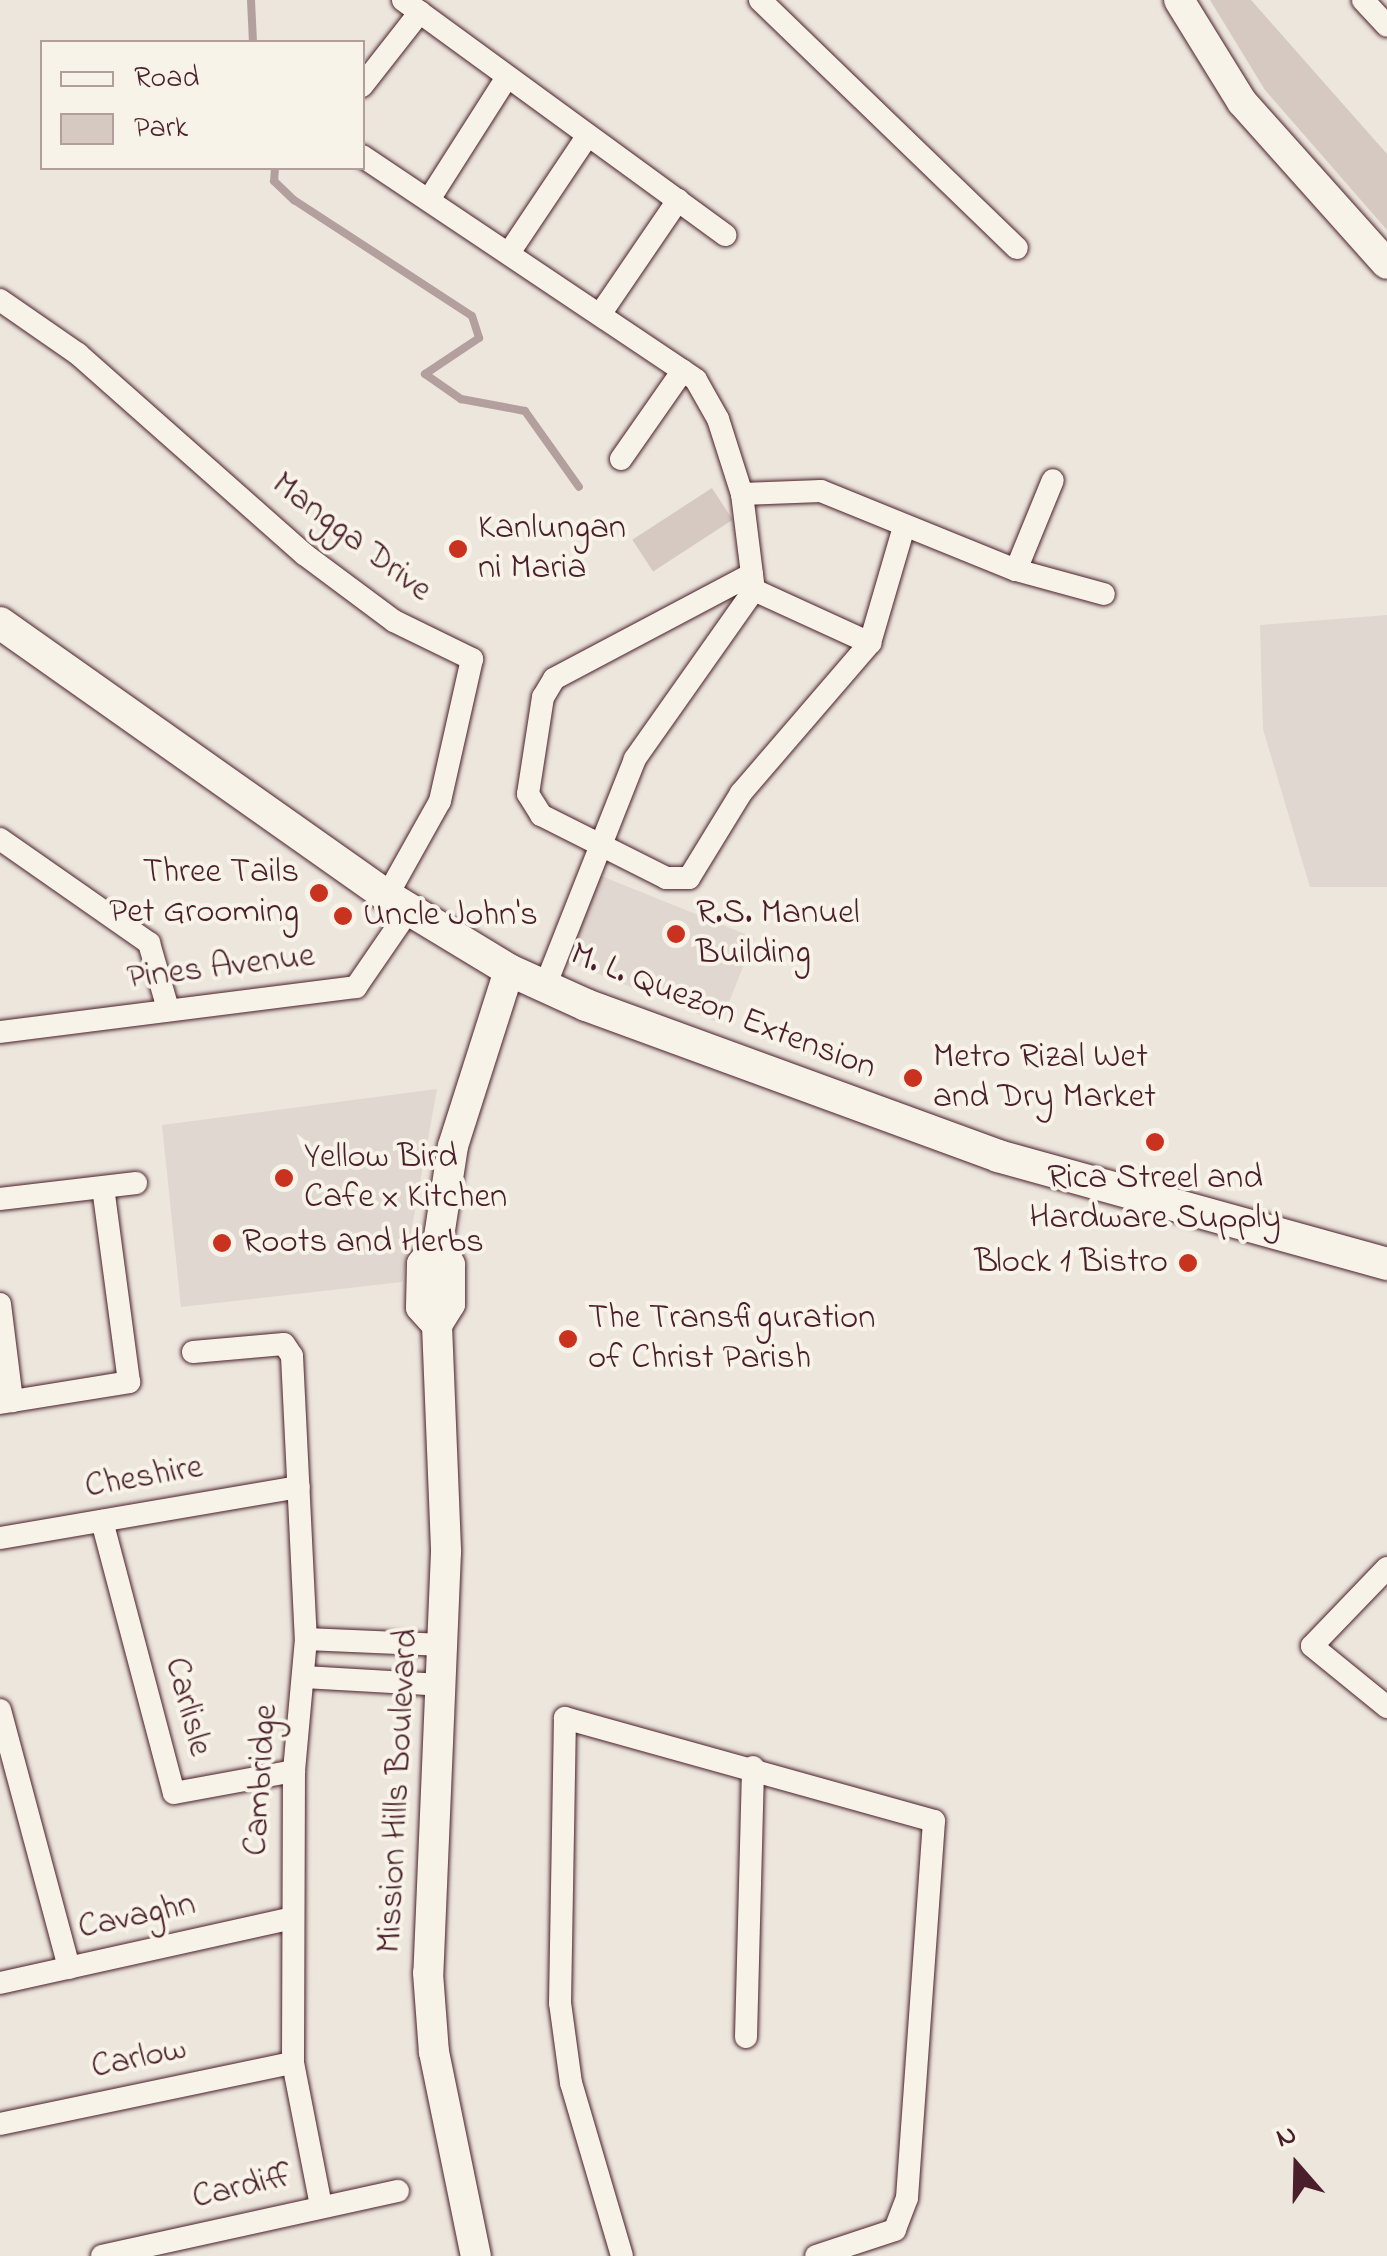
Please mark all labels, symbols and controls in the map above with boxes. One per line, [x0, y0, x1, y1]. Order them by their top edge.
legend [40, 40, 365, 170]
text: Road [134, 57, 199, 101]
text: Park [134, 107, 188, 151]
street label: Mangga Drive [263, 464, 439, 612]
place label: Kanlungan ni Maria [478, 508, 626, 590]
marker: Kanlungan ni Maria [447, 538, 469, 560]
place label: Three Tails Pet Grooming [109, 852, 299, 934]
marker: Three Tails Pet Grooming [308, 882, 330, 904]
place label: R.S. Manuel Building [696, 893, 860, 975]
place label: Uncle John's [363, 895, 538, 937]
marker: Uncle John's [332, 905, 354, 927]
marker: R.S. Manuel Building [665, 923, 687, 945]
street label: M. L. Quezon Extension [564, 934, 882, 1090]
street label: Pines Avenue [125, 936, 317, 1000]
place label: Metro Rizal Wet and Dry Market [933, 1037, 1156, 1119]
marker: Metro Rizal Wet and Dry Market [902, 1067, 924, 1089]
marker: Rica Streel and Hardware Supply [1144, 1131, 1166, 1153]
place label: Yellow Bird Cafe x Kitchen [304, 1137, 507, 1219]
place label: Rica Streel and Hardware Supply [1029, 1158, 1281, 1240]
marker: Yellow Bird Cafe x Kitchen [273, 1167, 295, 1189]
place label: Roots and Herbs [242, 1222, 484, 1264]
marker: Roots and Herbs [211, 1232, 233, 1254]
place label: Block 1 Bistro [974, 1242, 1168, 1284]
marker: Block 1 Bistro [1177, 1252, 1199, 1274]
place label: The Transfiguration of Christ Parish [588, 1298, 875, 1380]
marker: The Transfiguration of Christ Parish [557, 1328, 579, 1350]
street label: Cheshire [82, 1447, 206, 1509]
street label: Mission Hills Boulevard [370, 1628, 428, 1954]
street label: Carlisle [154, 1653, 220, 1761]
street label: Cambridge [236, 1703, 288, 1857]
street label: Cavaghn [75, 1884, 199, 1950]
street label: Carlow [88, 2028, 190, 2090]
text: N [1271, 2115, 1302, 2160]
north arrow [1247, 2116, 1347, 2216]
street label: Cardiff [189, 2156, 295, 2220]

